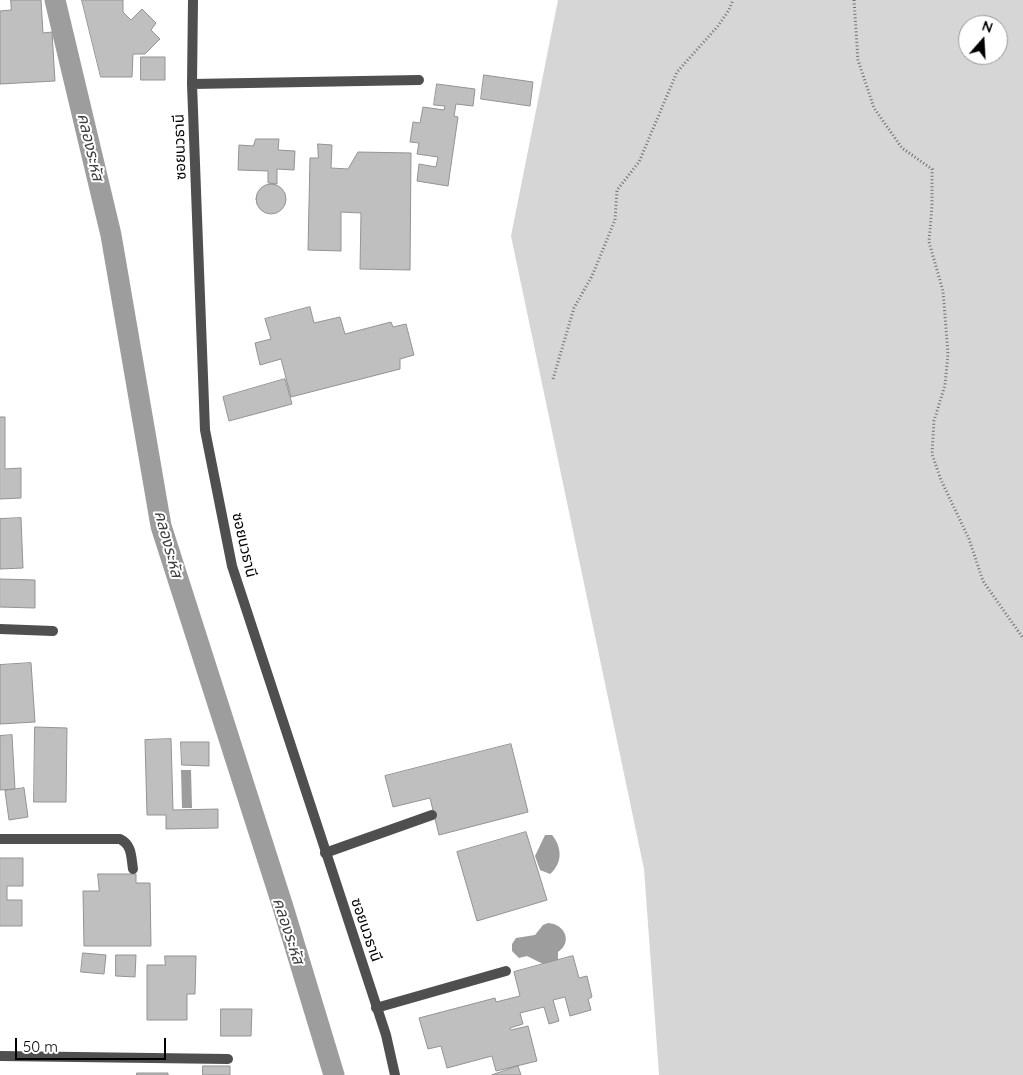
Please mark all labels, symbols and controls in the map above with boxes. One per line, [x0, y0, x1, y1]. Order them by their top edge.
north arrow [958, 15, 1008, 65]
text: N [980, 17, 995, 37]
water label: คลองระหัส [73, 111, 107, 183]
street label: ซอยนวธานี [170, 114, 190, 180]
water label: คลองระหัส [150, 508, 186, 580]
street label: ซอยนวธานี [228, 511, 260, 579]
water label: คลองระหัส [268, 895, 308, 967]
street label: ซอยนวธานี [347, 896, 385, 964]
scale bar [18, 1028, 169, 1060]
text: 50 m [23, 1037, 58, 1056]

